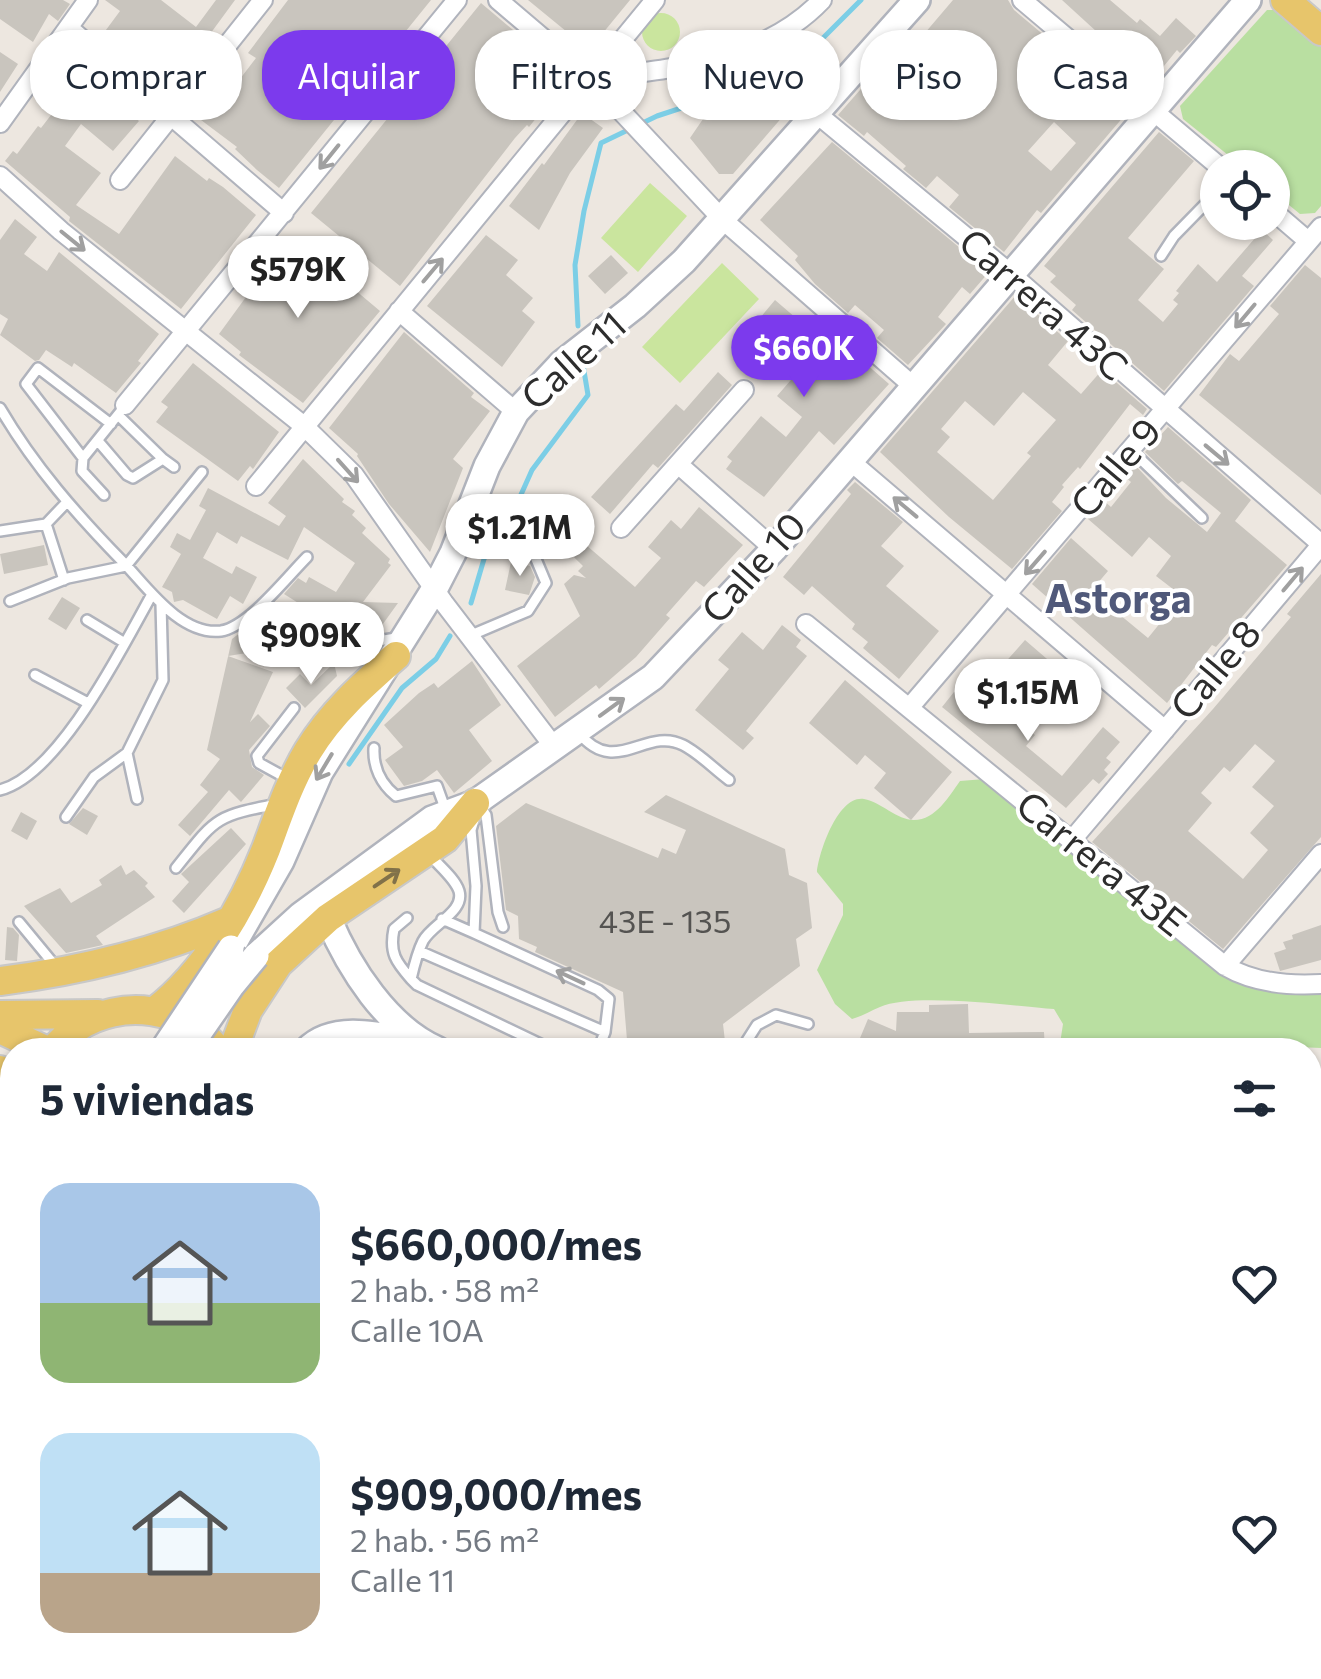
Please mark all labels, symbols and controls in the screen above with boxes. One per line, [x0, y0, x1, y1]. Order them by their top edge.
chip: Comprar [30, 30, 242, 120]
chip: Alquilar [262, 30, 455, 120]
chip: Filtros [475, 30, 647, 120]
chip: Nuevo [667, 30, 840, 120]
chip: Piso [860, 30, 997, 120]
chip: Casa [1017, 30, 1164, 120]
one-way arrow [318, 144, 340, 170]
map controls [1200, 150, 1290, 240]
button: locate [1200, 150, 1290, 240]
street label: Carrera 43C [951, 217, 1139, 389]
one-way arrow [59, 230, 85, 252]
pin: $579K [228, 236, 368, 321]
text: $579K [250, 248, 346, 288]
one-way arrow [422, 257, 444, 283]
street label: Calle 11 [510, 300, 635, 418]
one-way arrow [1235, 302, 1257, 328]
pin: $660K [734, 315, 874, 400]
text: $660K [753, 327, 855, 367]
street label: Calle 9 [1059, 407, 1169, 526]
one-way arrow [1203, 444, 1229, 466]
one-way arrow [337, 458, 360, 483]
pin: $1.21M [439, 494, 601, 579]
one-way arrow [892, 497, 918, 519]
street label: Calle 10 [690, 501, 814, 632]
text: $1.21M [468, 506, 572, 546]
one-way arrow [1024, 550, 1046, 576]
one-way arrow [1281, 567, 1304, 592]
district label: Astorga [1044, 572, 1192, 621]
pin: $909K [241, 602, 381, 687]
street label: Calle 8 [1159, 609, 1269, 728]
text: $909K [260, 614, 362, 654]
pin: $1.15M [947, 659, 1109, 744]
text: $1.15M [977, 671, 1079, 711]
one-way arrow [598, 696, 625, 717]
one-way arrow [314, 752, 334, 781]
street label: Carrera 43E [1008, 779, 1197, 945]
one-way arrow [373, 868, 401, 889]
house number: 43E - 135 [599, 900, 731, 940]
one-way arrow [555, 967, 586, 985]
icon: filters [1227, 1071, 1282, 1126]
text: 5 viviendas [40, 1072, 254, 1124]
text: $660,000/mes [350, 1217, 642, 1269]
icon: home [120, 1223, 240, 1343]
icon: heart [1227, 1256, 1282, 1311]
text: 2 hab. · 58 m² [350, 1269, 539, 1309]
text: Calle 10A [350, 1309, 484, 1349]
text: $909,000/mes [350, 1467, 642, 1519]
icon: home [120, 1473, 240, 1593]
icon: heart [1227, 1506, 1282, 1561]
text: 2 hab. · 56 m² [350, 1519, 539, 1559]
text: Calle 11 [350, 1559, 455, 1599]

